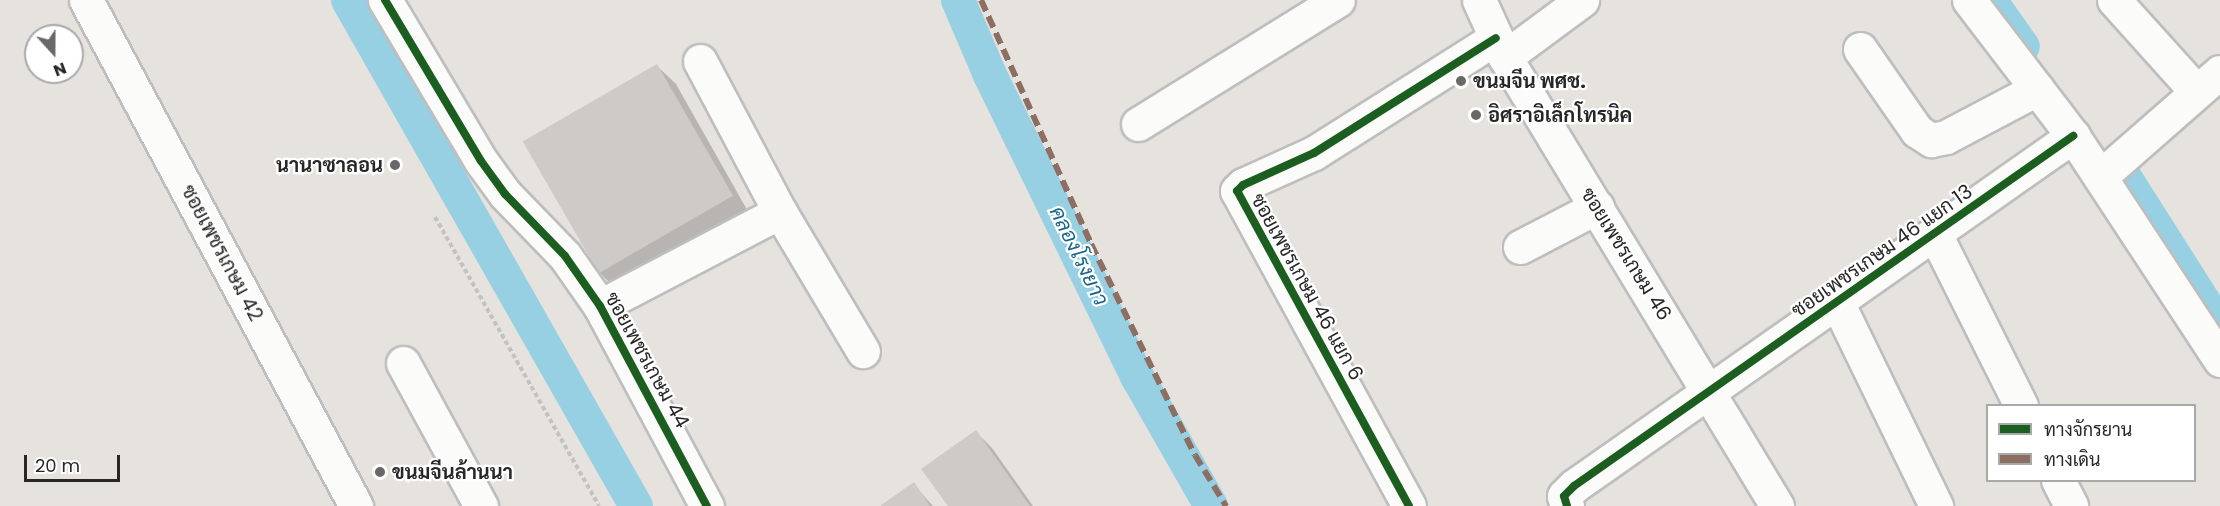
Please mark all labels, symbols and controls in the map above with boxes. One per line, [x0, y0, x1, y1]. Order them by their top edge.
north arrow [24, 24, 84, 84]
text: N [50, 57, 70, 82]
place label: ขนมจีน พศช. [1473, 69, 1586, 93]
marker: ขนมจีน พศช. [1454, 74, 1468, 88]
place label: อิศราอิเล็กโทรนิค [1488, 103, 1632, 127]
marker: อิศราอิเล็กโทรนิค [1469, 108, 1483, 122]
place label: นานาซาลอน [276, 153, 383, 177]
marker: นานาซาลอน [388, 158, 402, 172]
street label: ซอยเพชรเกษม 46 แยก 13 [1787, 179, 1977, 323]
street label: ซอยเพชรเกษม 42 [176, 181, 268, 325]
street label: ซอยเพชรเกษม 46 [1576, 183, 1676, 325]
street label: ซอยเพชรเกษม 46 แยก 6 [1246, 189, 1368, 385]
water label: คลองโรงยาว [1044, 202, 1114, 310]
street label: ซอยเพชรเกษม 44 [600, 288, 694, 432]
legend [1986, 404, 2196, 482]
text: ทางจักรยาน [2044, 417, 2132, 442]
scale bar [27, 443, 123, 481]
text: ทางเดิน [2044, 447, 2100, 472]
text: 20 m [35, 453, 80, 478]
place label: ขนมจีนล้านนา [392, 460, 513, 484]
marker: ขนมจีนล้านนา [373, 465, 387, 479]

